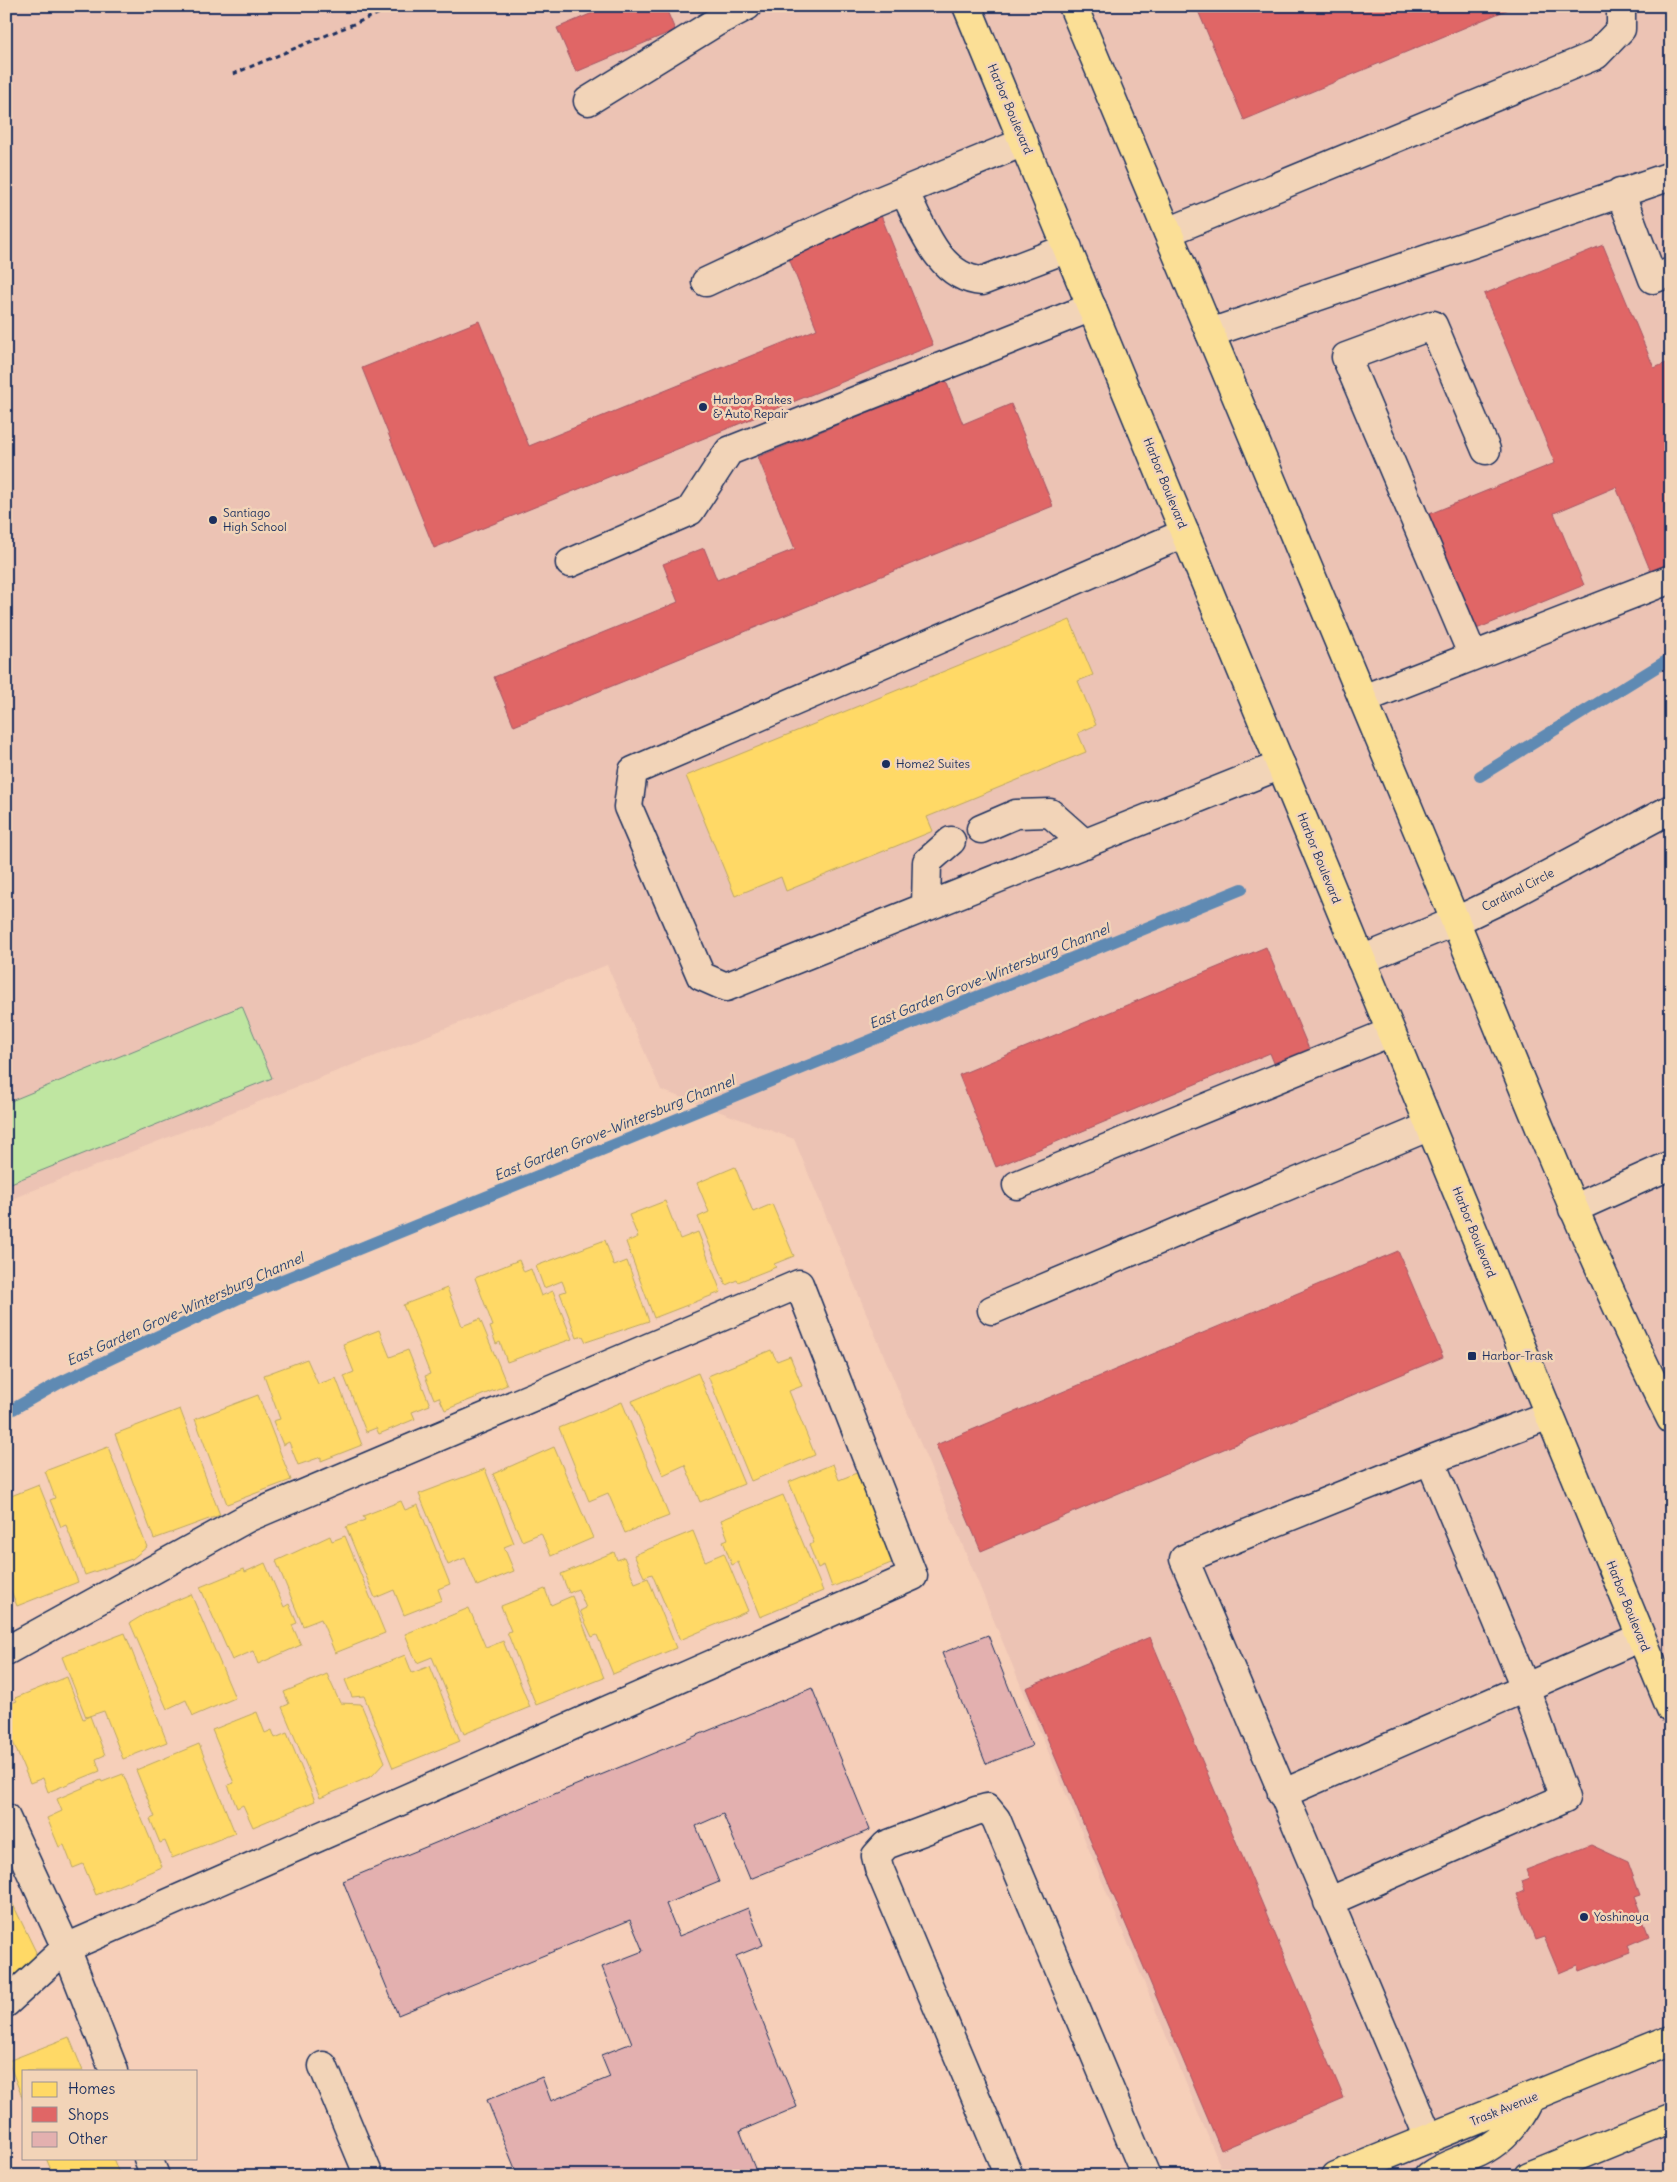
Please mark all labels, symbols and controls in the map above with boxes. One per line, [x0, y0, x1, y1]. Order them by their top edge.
street label: Harbor Boulevard [985, 61, 1036, 156]
place label: Harbor Brakes & Auto Repair [713, 392, 792, 421]
marker: Harbor Brakes & Auto Repair [697, 401, 709, 413]
street label: Harbor Boulevard [1140, 435, 1191, 530]
place label: Santiago High School [223, 505, 287, 534]
marker: Santiago High School [207, 514, 219, 526]
place label: Home2 Suites [896, 756, 970, 771]
marker: Home2 Suites [880, 758, 892, 770]
street label: Harbor Boulevard [1294, 810, 1345, 905]
street label: Cardinal Circle [1479, 865, 1556, 914]
water label: East Garden Grove-Wintersburg Channel [866, 919, 1114, 1033]
water label: East Garden Grove-Wintersburg Channel [491, 1071, 739, 1185]
street label: Harbor Boulevard [1449, 1184, 1500, 1279]
water label: East Garden Grove-Wintersburg Channel [64, 1248, 308, 1370]
place label: Harbor-Trask [1482, 1348, 1553, 1363]
marker: Harbor-Trask [1466, 1350, 1478, 1362]
street label: Harbor Boulevard [1603, 1558, 1654, 1653]
place label: Yoshinoya [1594, 1909, 1649, 1924]
marker: Yoshinoya [1578, 1911, 1590, 1923]
legend [22, 2070, 198, 2160]
text: Homes [68, 2079, 115, 2098]
street label: Trask Avenue [1468, 2088, 1540, 2129]
text: Shops [68, 2105, 109, 2124]
text: Other [68, 2129, 108, 2148]

